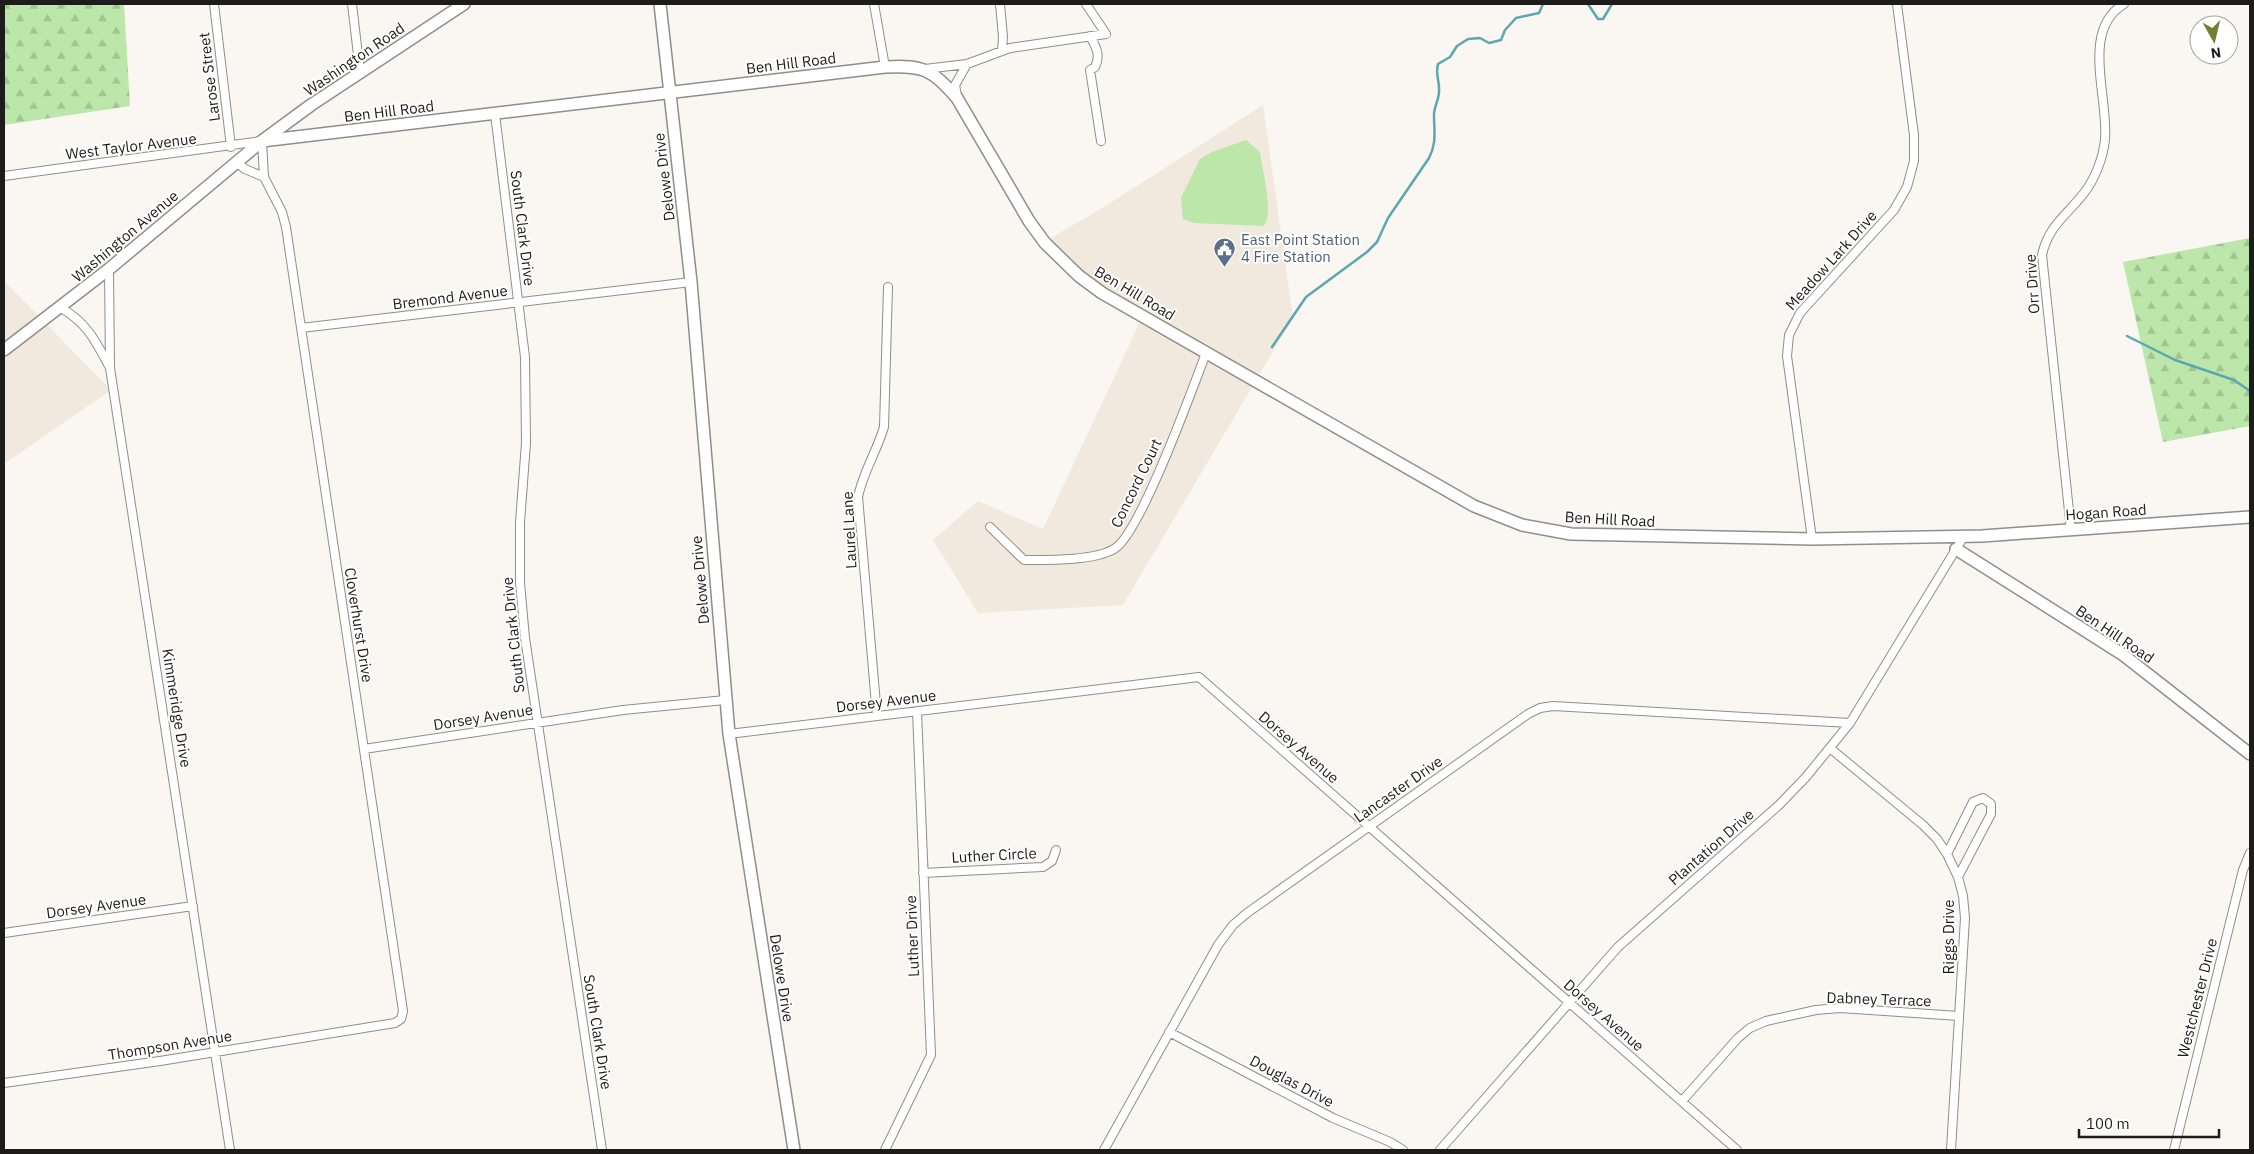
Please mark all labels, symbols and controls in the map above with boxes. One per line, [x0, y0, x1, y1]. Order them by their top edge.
north arrow [2189, 15, 2239, 65]
street label: Washington Road [300, 18, 408, 100]
street label: Larose Street [194, 31, 224, 123]
text: N [2210, 43, 2222, 62]
street label: Ben Hill Road [745, 48, 837, 78]
street label: Ben Hill Road [343, 96, 435, 126]
street label: West Taylor Avenue [64, 129, 198, 163]
street label: Delowe Drive [649, 132, 679, 222]
street label: South Clark Drive [506, 169, 540, 287]
street label: Washington Avenue [68, 186, 182, 286]
street label: Meadow Lark Drive [1781, 206, 1881, 314]
place label: East Point Station 4 Fire Station [1241, 230, 1360, 266]
public building icon: East Point Station 4 Fire Station [1213, 236, 1237, 267]
street label: Orr Drive [2020, 253, 2044, 315]
street label: Ben Hill Road [1091, 262, 1179, 324]
street label: Bremond Avenue [391, 281, 509, 313]
street label: Concord Court [1106, 435, 1166, 531]
street label: Laurel Lane [837, 491, 861, 569]
street label: Hogan Road [2065, 500, 2147, 524]
street label: Ben Hill Road [1564, 507, 1656, 531]
street label: Delowe Drive [687, 535, 713, 625]
street label: Cloverhurst Drive [341, 566, 377, 684]
street label: South Clark Drive [497, 576, 529, 694]
street label: Ben Hill Road [2072, 601, 2158, 667]
street label: Kimmeridge Drive [158, 647, 196, 769]
street label: Dorsey Avenue [835, 685, 937, 717]
street label: Dorsey Avenue [432, 700, 534, 734]
street label: Dorsey Avenue [1255, 707, 1343, 787]
street label: Lancaster Drive [1350, 751, 1446, 827]
street label: Plantation Drive [1664, 805, 1758, 889]
street label: Luther Circle [951, 843, 1037, 867]
street label: Dorsey Avenue [45, 890, 147, 922]
street label: Luther Drive [901, 895, 923, 977]
street label: Riggs Drive [1939, 900, 1958, 974]
street label: Delowe Drive [766, 933, 798, 1023]
street label: Westchester Drive [2173, 936, 2221, 1060]
street label: South Clark Drive [580, 973, 616, 1091]
street label: Dorsey Avenue [1560, 975, 1648, 1055]
street label: Dabney Terrace [1826, 988, 1932, 1010]
street label: Thompson Avenue [107, 1026, 233, 1064]
street label: Douglas Drive [1247, 1051, 1337, 1111]
scale bar [2079, 1106, 2219, 1138]
text: 100 m [2086, 1114, 2130, 1133]

